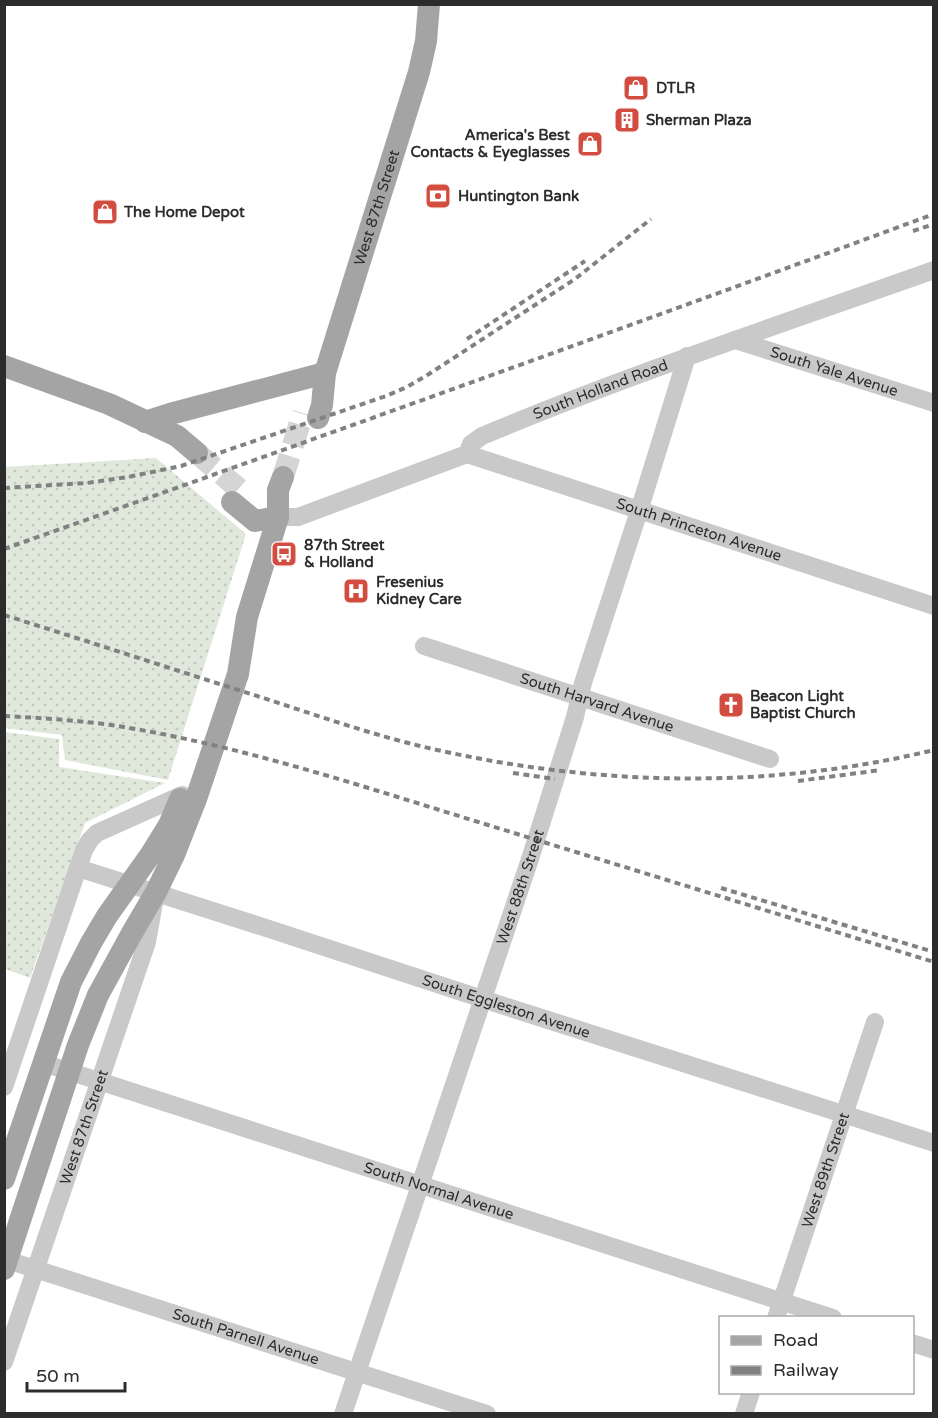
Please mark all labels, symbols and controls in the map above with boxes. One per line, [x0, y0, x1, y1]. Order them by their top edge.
shop icon: DTLR [621, 73, 651, 103]
place label: DTLR [656, 79, 695, 97]
building icon: Sherman Plaza [612, 105, 642, 135]
place label: Sherman Plaza [646, 111, 752, 129]
place label: America's Best Contacts & Eyeglasses [410, 126, 570, 162]
shop icon: America's Best Contacts & Eyeglasses [575, 129, 605, 159]
street label: West 87th Street [350, 147, 403, 268]
bank icon: Huntington Bank [423, 181, 453, 211]
place label: Huntington Bank [458, 187, 579, 206]
shop icon: The Home Depot [90, 197, 120, 227]
place label: The Home Depot [123, 203, 245, 222]
street label: South Yale Avenue [768, 343, 900, 400]
street label: South Holland Road [530, 356, 670, 423]
street label: South Princeton Avenue [614, 494, 784, 565]
place label: 87th Street & Holland [304, 536, 385, 571]
bus stop icon: 87th Street & Holland [269, 539, 299, 569]
place label: Fresenius Kidney Care [376, 573, 462, 609]
hospital icon: Fresenius Kidney Care [341, 576, 371, 606]
street label: South Harvard Avenue [518, 669, 676, 736]
place label: Beacon Light Baptist Church [750, 687, 856, 723]
church icon: Beacon Light Baptist Church [716, 690, 746, 720]
street label: West 88th Street [493, 827, 548, 947]
street label: South Eggleston Avenue [420, 971, 592, 1042]
street label: West 87th Street [56, 1067, 112, 1187]
street label: West 89th Street [798, 1110, 853, 1230]
street label: South Normal Avenue [362, 1158, 516, 1223]
street label: South Parnell Avenue [170, 1305, 321, 1369]
legend [719, 1316, 914, 1394]
text: Road [773, 1329, 818, 1351]
scale bar [27, 1355, 124, 1393]
text: Railway [773, 1359, 839, 1381]
text: 50 m [36, 1365, 80, 1387]

